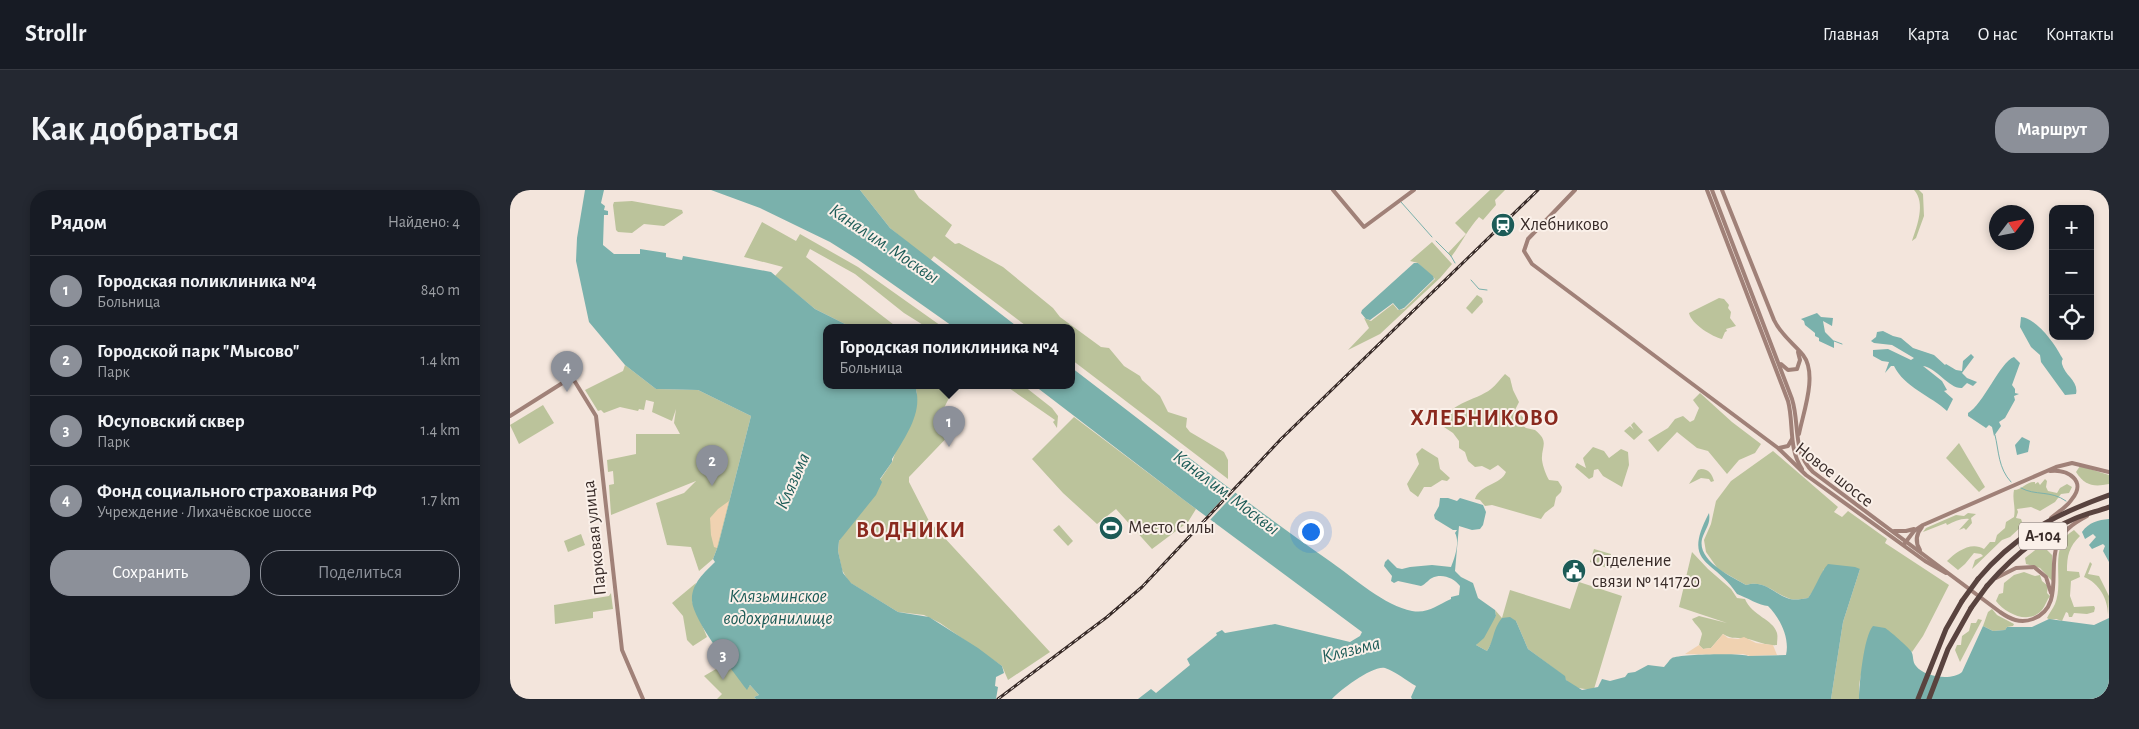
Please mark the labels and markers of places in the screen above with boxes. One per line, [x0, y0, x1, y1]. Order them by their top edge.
station icon: Хлебниково [1490, 212, 1516, 238]
place label: Хлебниково [1520, 215, 1609, 234]
pin: 4 [551, 351, 583, 392]
pin: 1 [933, 406, 965, 447]
pin: 2 [696, 445, 728, 486]
sports icon: Место Силы [1098, 515, 1124, 541]
place label: Место Силы [1128, 519, 1215, 537]
place label: Отделение связи № 141720 [1592, 552, 1700, 591]
public building icon: Отделение связи № 141720 [1561, 558, 1587, 584]
pin: 3 [707, 639, 739, 680]

